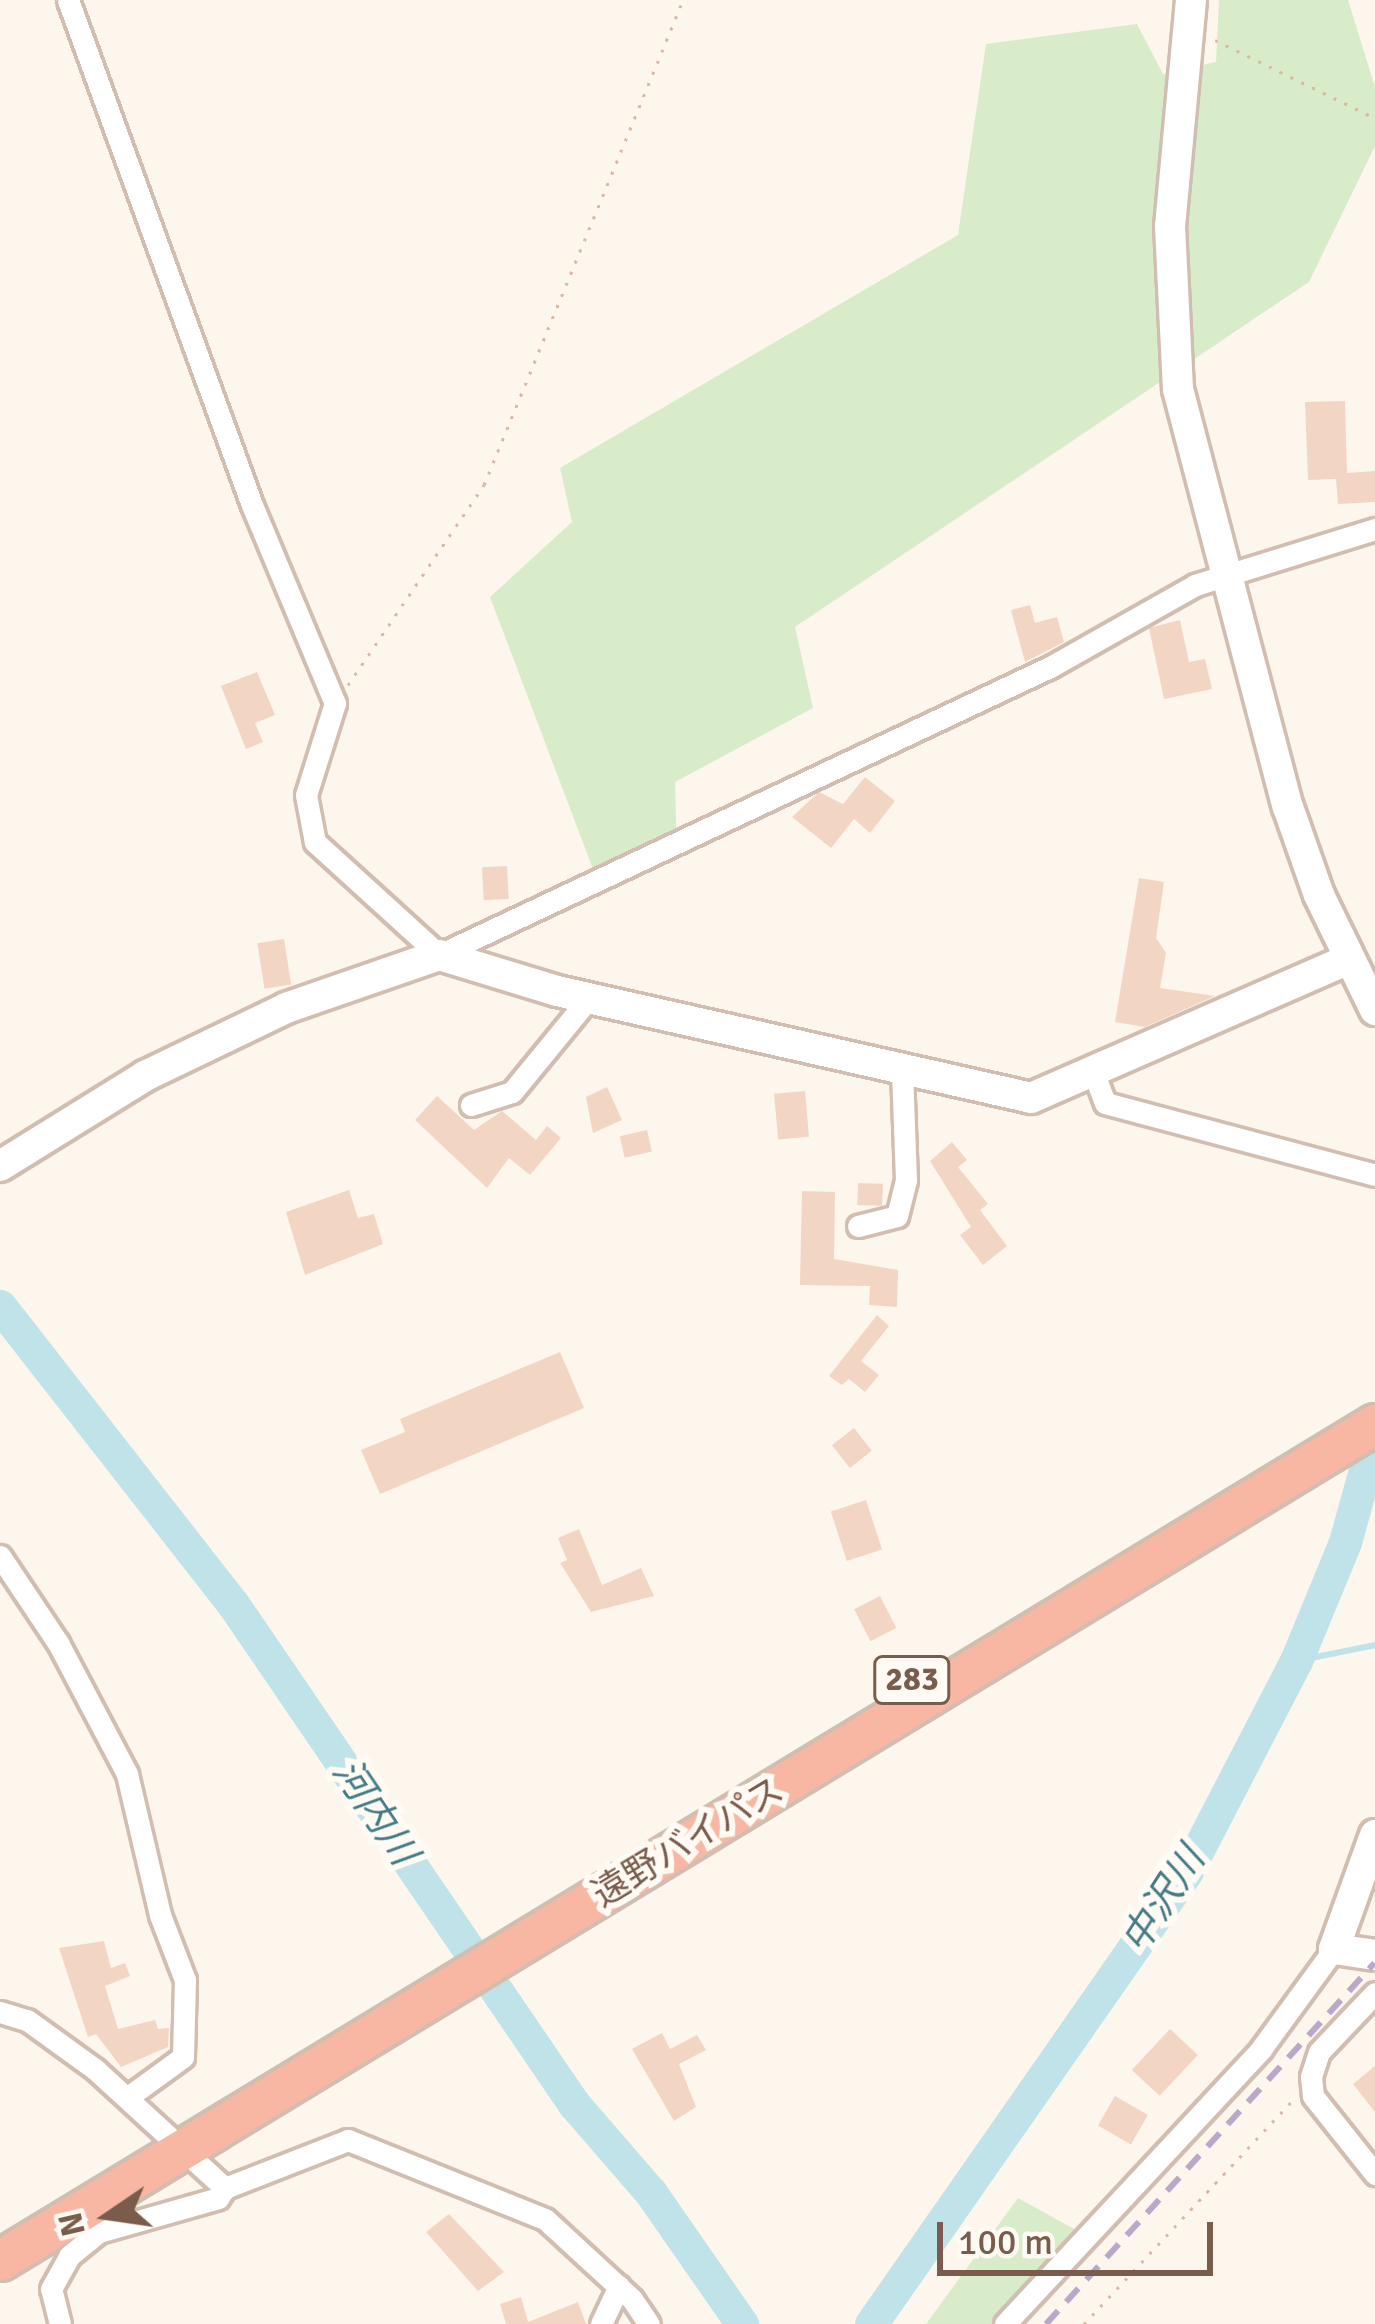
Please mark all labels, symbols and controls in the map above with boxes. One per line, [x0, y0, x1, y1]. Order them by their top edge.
road number: 283 [873, 1653, 951, 1707]
water label: 河内川 [323, 1750, 427, 1874]
street label: 遠野バイパス [584, 1768, 792, 1916]
water label: 中沢川 [1112, 1838, 1214, 1962]
north arrow [48, 2156, 168, 2276]
scale bar [943, 2198, 1219, 2272]
text: N [50, 2208, 95, 2240]
text: 100 m [958, 2220, 1053, 2265]

